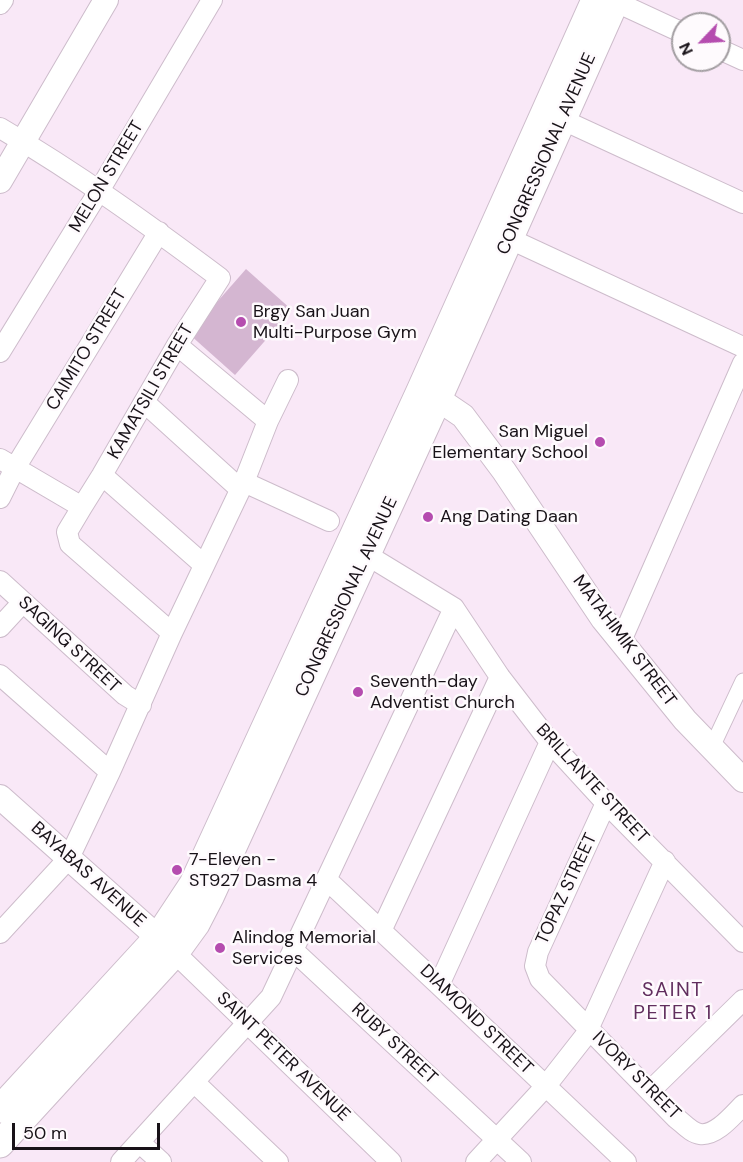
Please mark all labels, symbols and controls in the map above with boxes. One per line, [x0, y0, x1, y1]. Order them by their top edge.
north arrow [671, 12, 731, 72]
text: N [674, 39, 698, 59]
street label: CONGRESSIONAL AVENUE [493, 50, 601, 258]
street label: MELON STREET [65, 117, 149, 237]
street label: CAIMITO STREET [42, 285, 132, 415]
place label: Brgy San Juan Multi-Purpose Gym [253, 301, 417, 344]
marker: Brgy San Juan Multi-Purpose Gym [234, 315, 248, 329]
street label: KAMATSILI STREET [104, 321, 198, 463]
place label: San Miguel Elementary School [432, 421, 588, 464]
marker: San Miguel Elementary School [593, 435, 607, 449]
street label: CONGRESSIONAL AVENUE [291, 494, 403, 700]
place label: Ang Dating Daan [440, 506, 578, 528]
marker: Ang Dating Daan [421, 510, 435, 524]
street label: MATAHIMIK STREET [568, 571, 680, 711]
street label: SAGING STREET [13, 592, 125, 698]
place label: Seventh-day Adventist Church [370, 671, 515, 714]
marker: Seventh-day Adventist Church [351, 685, 365, 699]
street label: BRILLANTE STREET [531, 720, 653, 848]
street label: BAYABAS AVENUE [26, 818, 150, 932]
street label: TOPAZ STREET [532, 830, 602, 948]
place label: 7-Eleven - ST927 Dasma 4 [189, 849, 317, 892]
marker: 7-Eleven - ST927 Dasma 4 [170, 863, 184, 877]
place label: Alindog Memorial Services [232, 927, 376, 970]
marker: Alindog Memorial Services [213, 941, 227, 955]
street label: DIAMOND STREET [415, 961, 537, 1079]
district label: SAINT PETER 1 [633, 979, 713, 1026]
street label: SAINT PETER AVENUE [212, 988, 354, 1126]
street label: RUBY STREET [347, 999, 441, 1089]
street label: IVORY STREET [587, 1027, 685, 1125]
scale bar [15, 1111, 164, 1149]
text: 50 m [23, 1121, 67, 1145]

